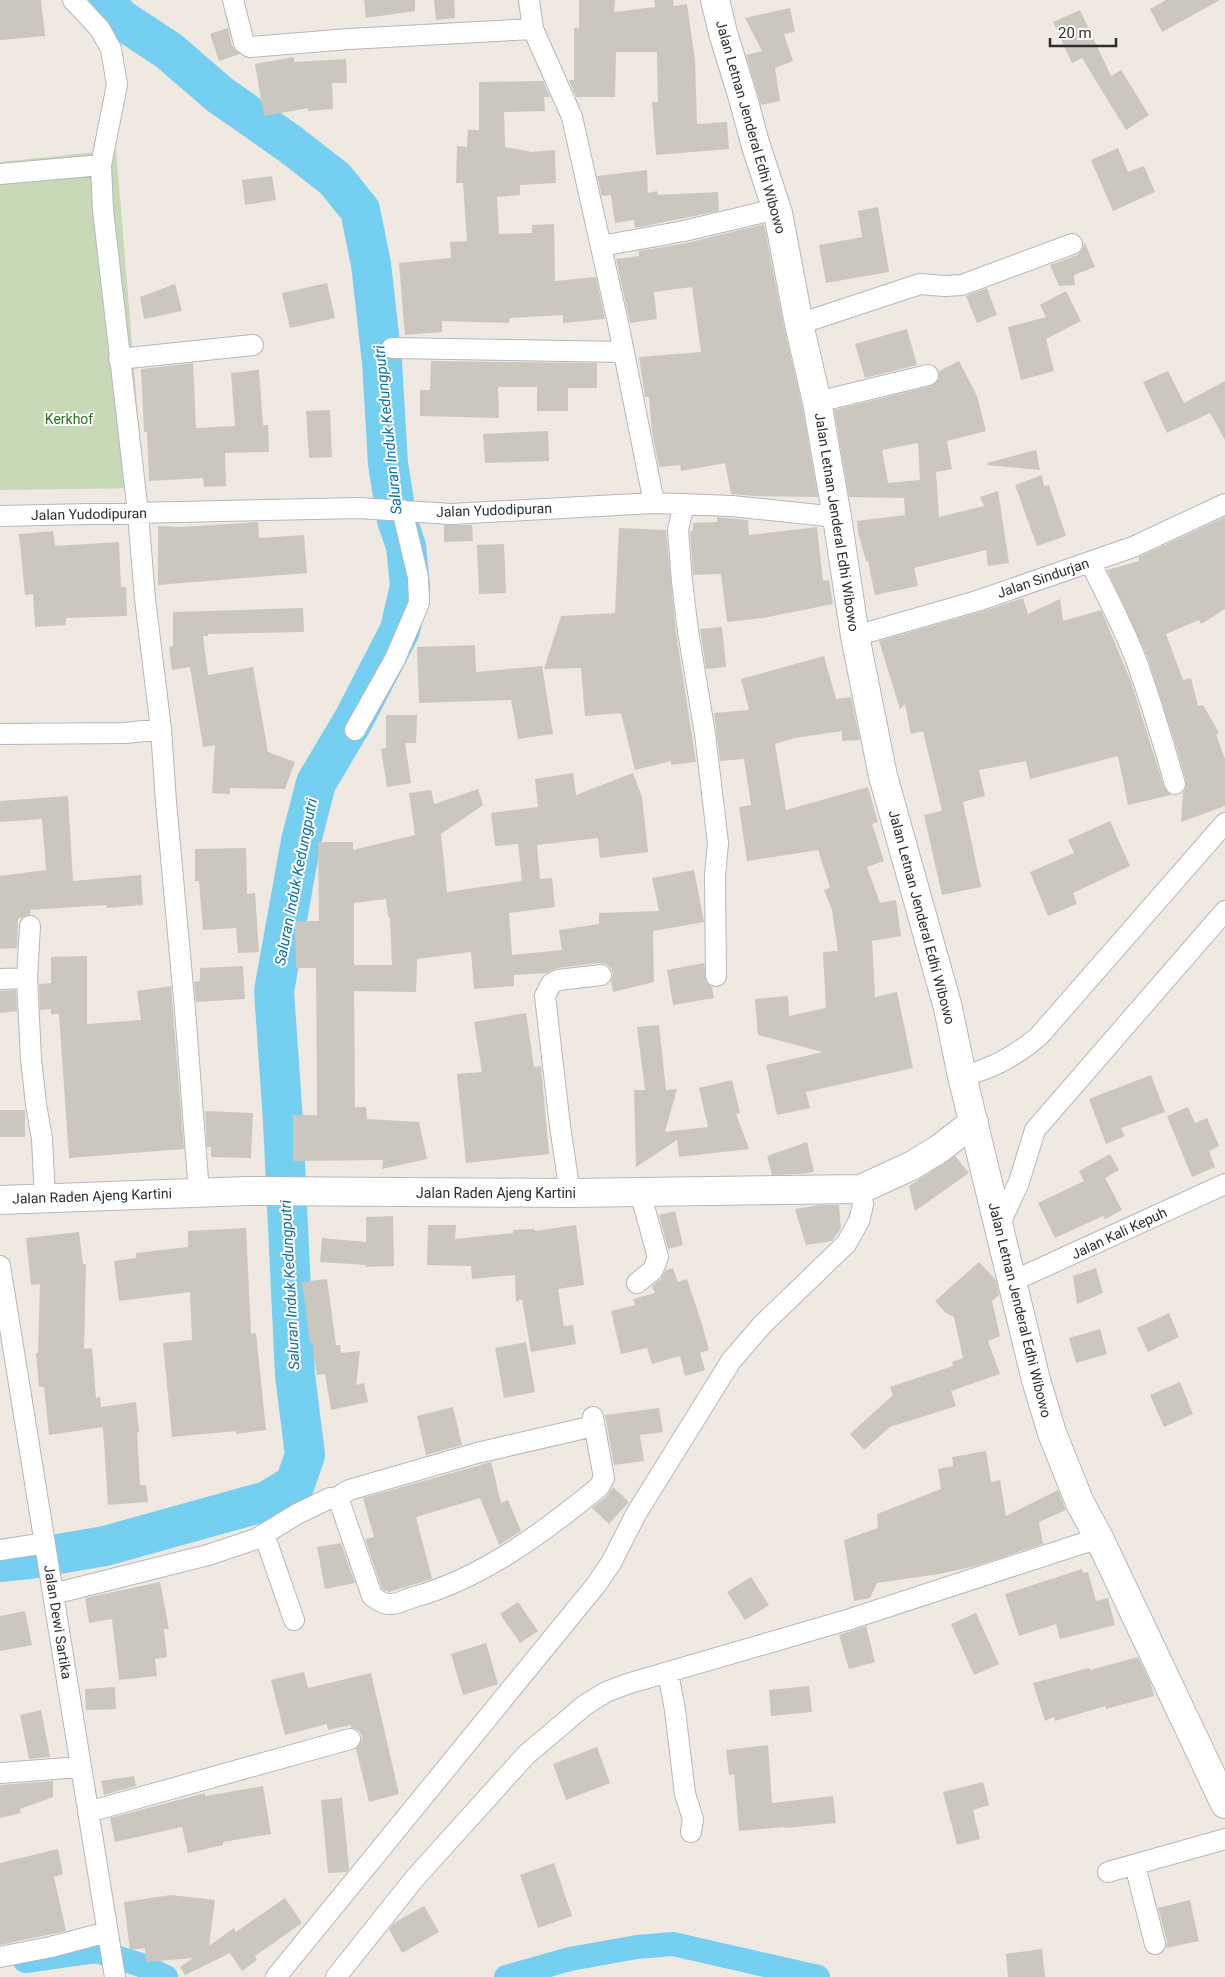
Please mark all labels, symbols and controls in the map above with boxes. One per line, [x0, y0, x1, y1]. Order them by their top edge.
scale bar [1050, 15, 1116, 47]
street label: Jalan Letnan Jenderal Edhi Wibowo [713, 18, 789, 236]
text: 20 m [1058, 24, 1092, 42]
water label: Saluran Induk Kedungputri [370, 344, 406, 516]
park label: Kerkhof [45, 411, 93, 427]
street label: Jalan Letnan Jenderal Edhi Wibowo [812, 411, 862, 633]
street label: Jalan Yudodipuran [436, 500, 552, 520]
street label: Jalan Yudodipuran [31, 505, 147, 523]
street label: Jalan Sindurjan [995, 555, 1091, 601]
water label: Saluran Induk Kedungputri [271, 796, 321, 967]
street label: Jalan Letnan Jenderal Edhi Wibowo [886, 808, 958, 1026]
street label: Jalan Raden Ajeng Kartini [12, 1185, 172, 1207]
street label: Jalan Raden Ajeng Kartini [416, 1185, 576, 1201]
water label: Saluran Induk Kedungputri [277, 1199, 303, 1370]
street label: Jalan Letnan Jenderal Edhi Wibowo [985, 1201, 1055, 1419]
street label: Jalan Kali Kepuh [1069, 1204, 1169, 1262]
street label: Jalan Dewi Sartika [41, 1564, 75, 1680]

